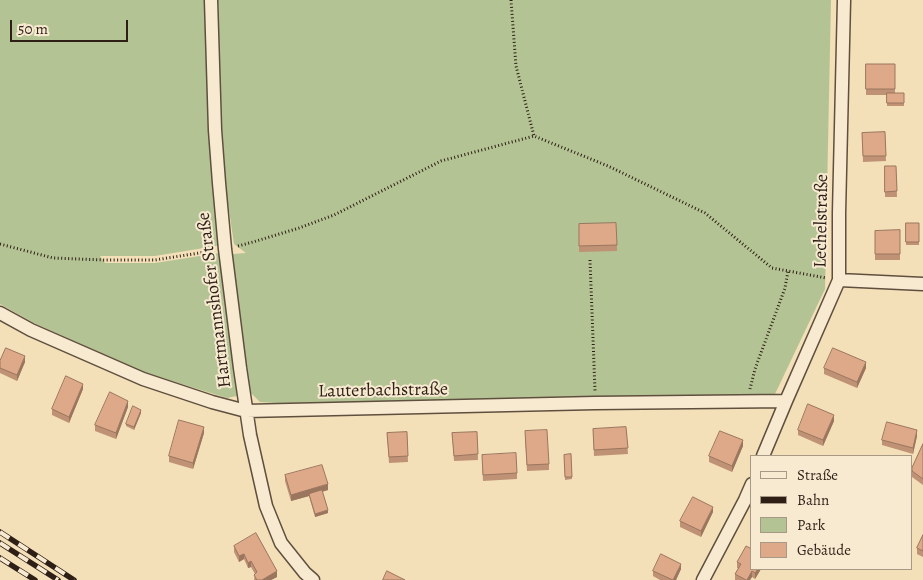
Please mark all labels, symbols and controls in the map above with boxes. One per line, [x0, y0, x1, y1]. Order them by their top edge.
scale bar [12, 10, 130, 42]
text: 50 m [18, 19, 48, 39]
street label: Lechelstraße [810, 174, 834, 268]
street label: Hartmannshofer Straße [194, 211, 236, 389]
street label: Lauterbachstraße [318, 379, 448, 403]
legend [750, 455, 913, 570]
text: Straße [797, 465, 838, 485]
text: Bahn [797, 490, 829, 510]
text: Park [797, 515, 825, 535]
text: Gebäude [797, 540, 851, 560]

